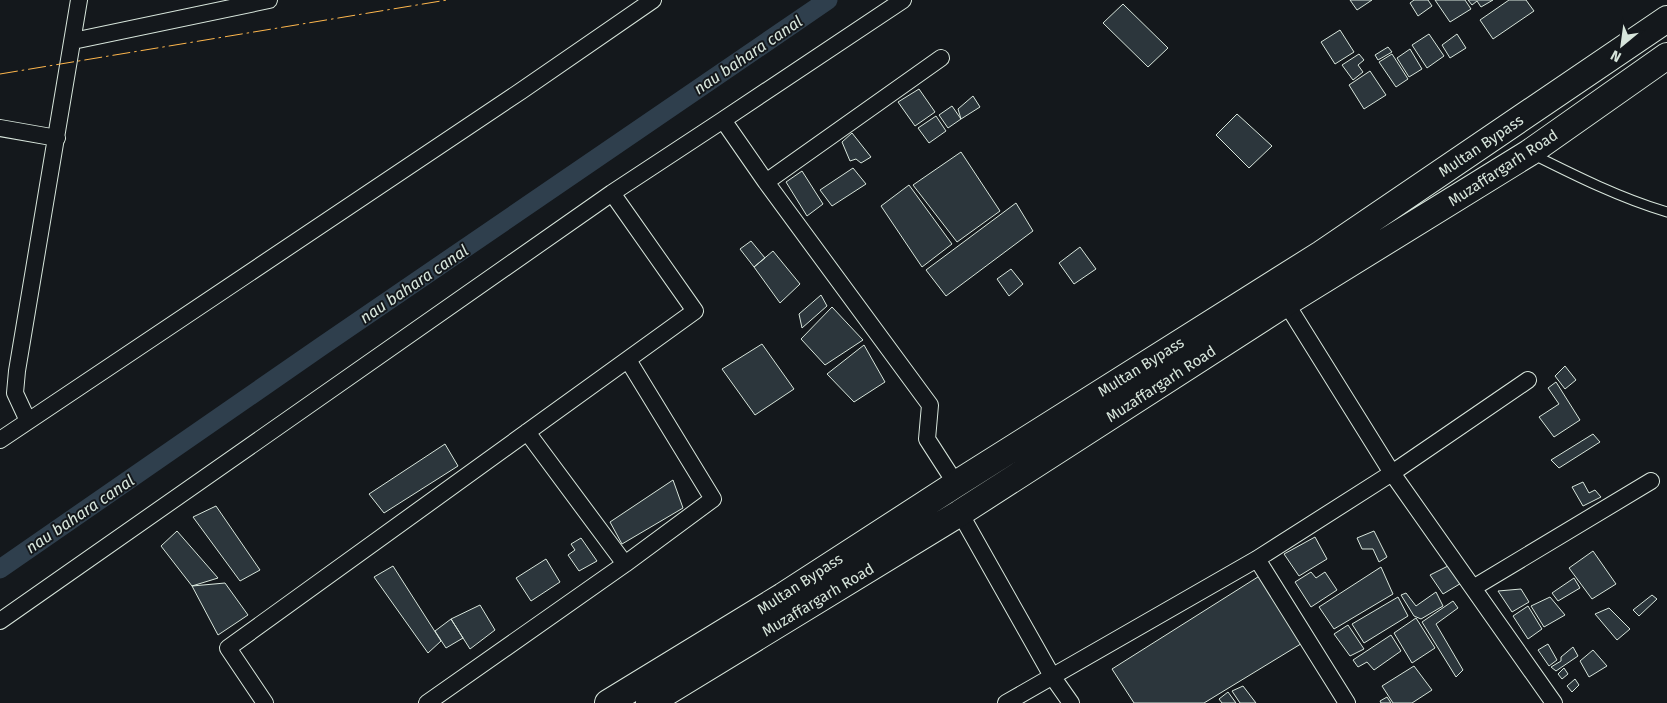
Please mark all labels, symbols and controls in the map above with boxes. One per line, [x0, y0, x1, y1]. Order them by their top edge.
water label: nau bahara canal [690, 12, 806, 98]
north arrow [1597, 20, 1647, 70]
text: N [1608, 46, 1624, 66]
street label: Multan Bypass [1435, 111, 1527, 181]
street label: Muzaffargarh Road [1445, 126, 1561, 210]
water label: nau bahara canal [356, 241, 472, 327]
street label: Multan Bypass [1095, 333, 1187, 401]
street label: Muzaffargarh Road [1103, 342, 1219, 426]
water label: nau bahara canal [22, 471, 138, 557]
street label: Multan Bypass [754, 550, 846, 618]
street label: Muzaffargarh Road [759, 560, 877, 640]

